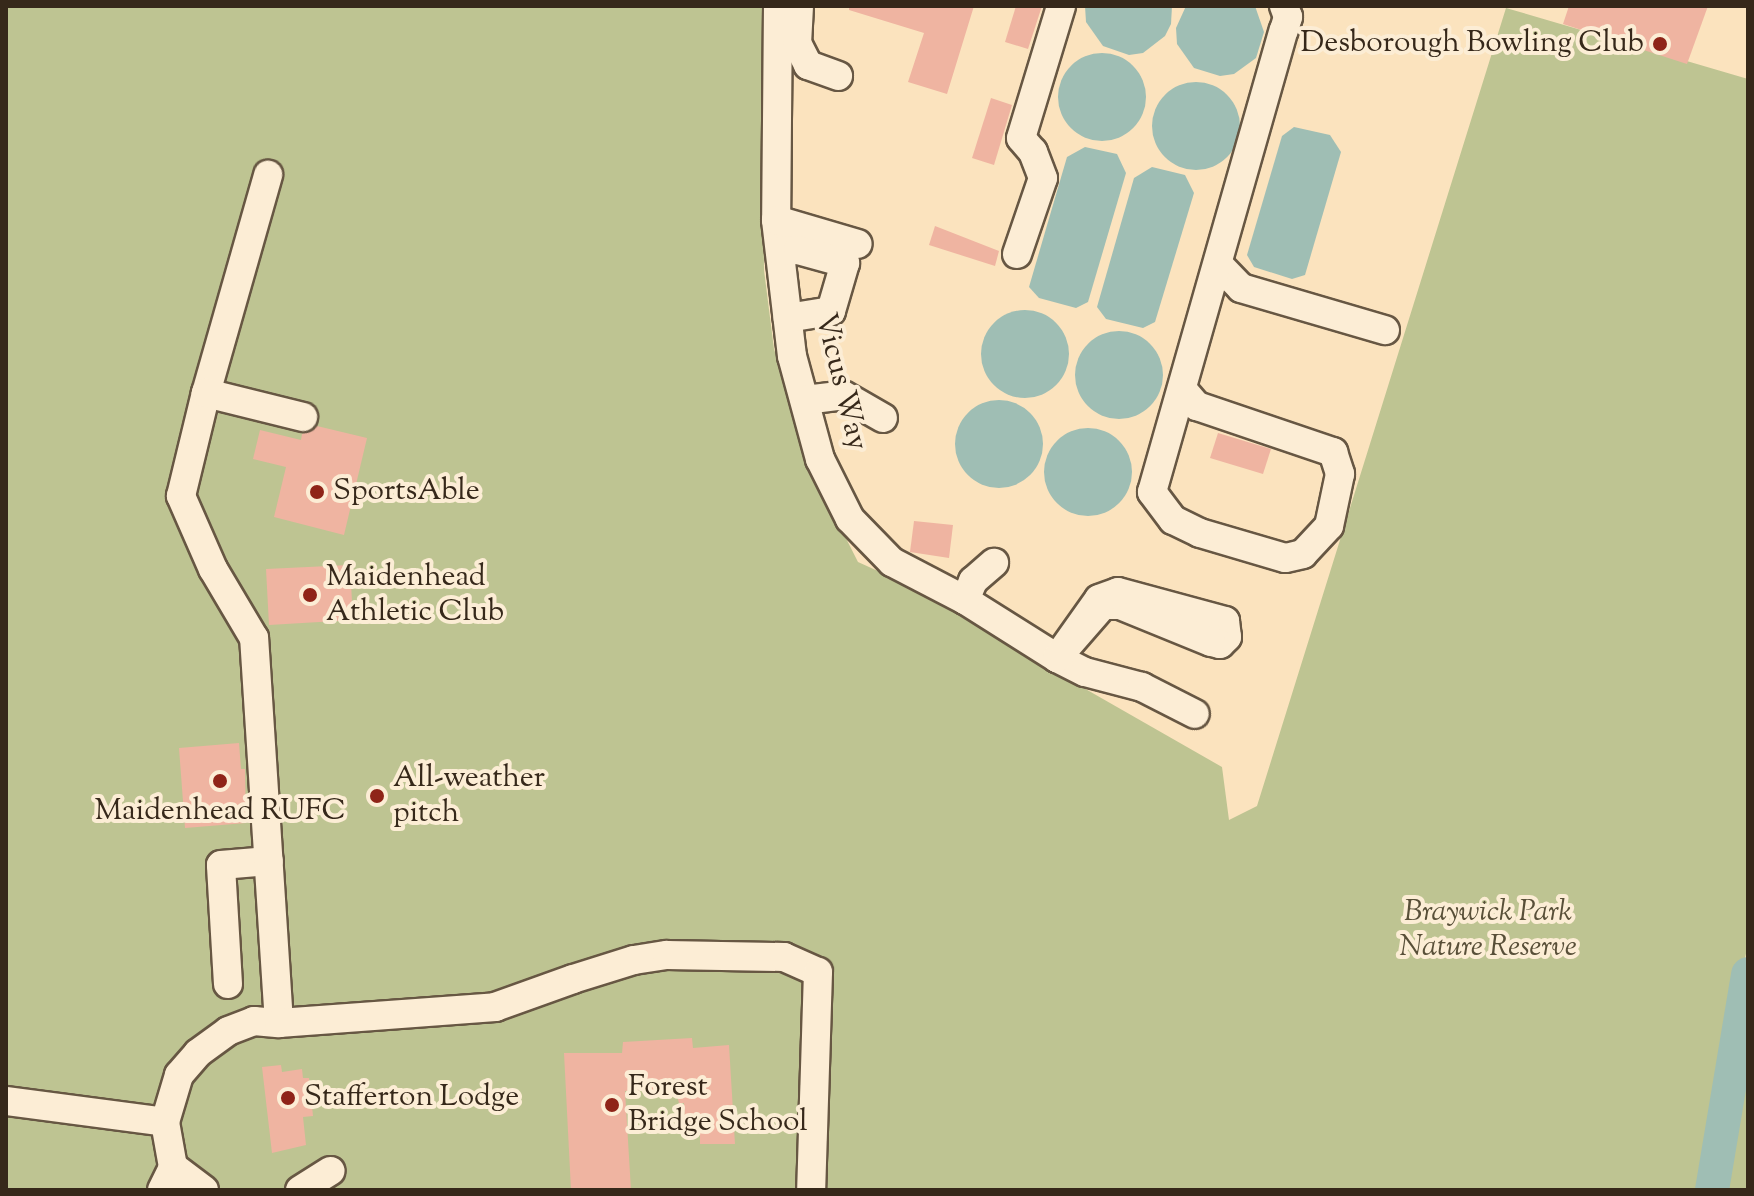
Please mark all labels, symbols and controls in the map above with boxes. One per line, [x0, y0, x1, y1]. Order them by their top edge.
place label: Desborough Bowling Club [1301, 26, 1644, 62]
marker: Desborough Bowling Club [1651, 35, 1669, 53]
street label: Vicus Way [806, 310, 874, 454]
place label: SportsAble [333, 474, 480, 510]
marker: SportsAble [308, 483, 326, 501]
place label: Maidenhead Athletic Club [326, 560, 504, 630]
marker: Maidenhead Athletic Club [301, 586, 319, 604]
place label: All-weather pitch [393, 761, 545, 832]
marker: Maidenhead RUFC [211, 772, 229, 790]
marker: All-weather pitch [368, 787, 386, 805]
place label: Maidenhead RUFC [94, 794, 346, 830]
park label: Braywick Park Nature Reserve [1399, 895, 1577, 966]
place label: Forest Bridge School [628, 1070, 808, 1140]
place label: Stafferton Lodge [304, 1080, 519, 1116]
marker: Stafferton Lodge [279, 1089, 297, 1107]
marker: Forest Bridge School [603, 1096, 621, 1114]

